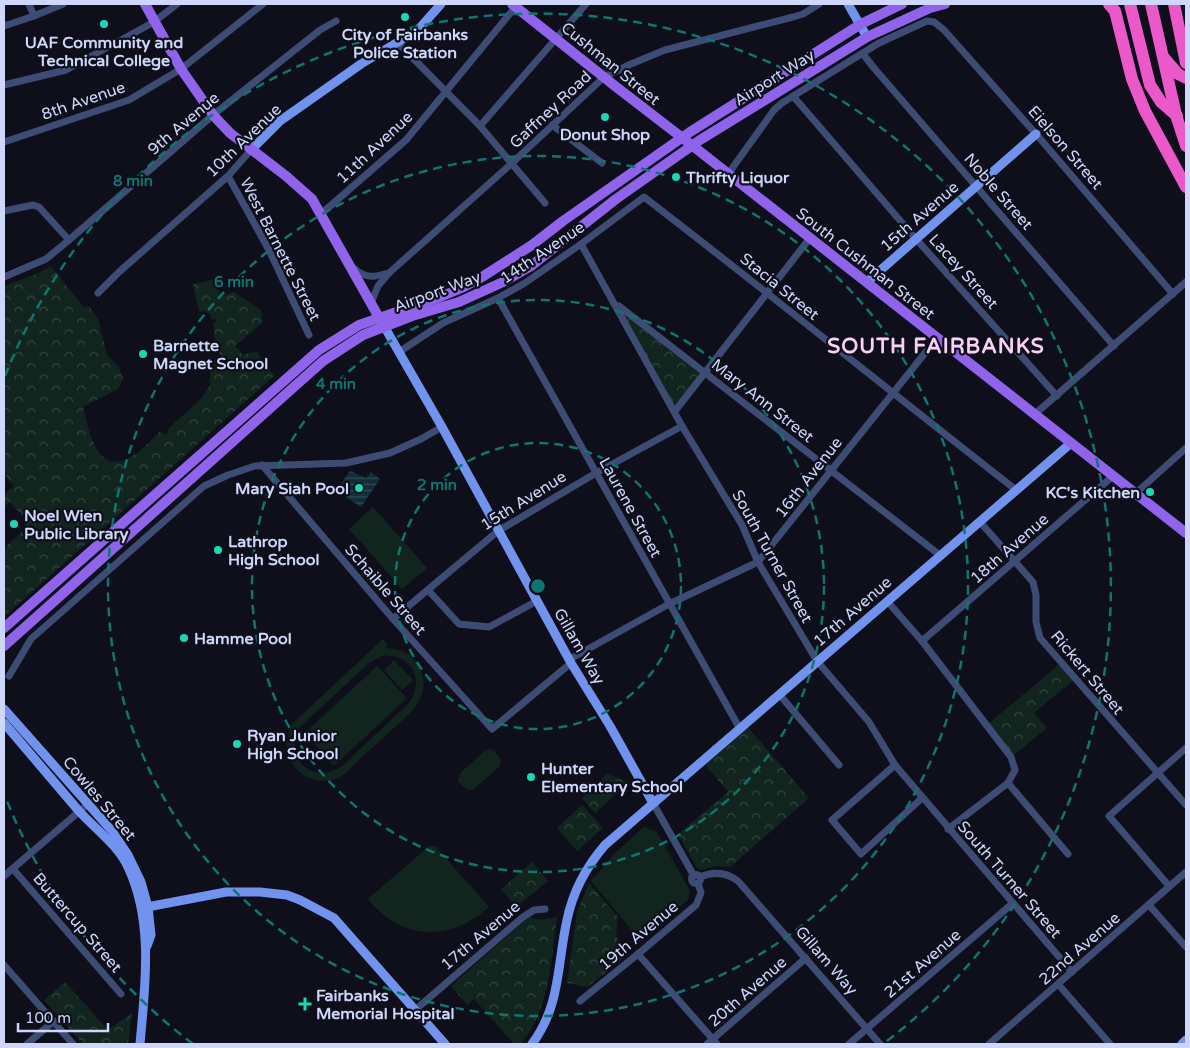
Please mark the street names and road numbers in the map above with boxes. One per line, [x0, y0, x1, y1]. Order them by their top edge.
street label: Cushman Street [557, 18, 664, 110]
street label: Airport Way [731, 45, 819, 110]
street label: Gaffney Road [505, 67, 596, 153]
street label: 8th Avenue [39, 77, 128, 125]
street label: 9th Avenue [144, 88, 224, 159]
street label: 10th Avenue [202, 100, 286, 182]
street label: Eielson Street [1023, 102, 1107, 194]
street label: 11th Avenue [332, 107, 417, 188]
street label: Noble Street [959, 149, 1037, 234]
street label: West Barnette Street [235, 174, 325, 325]
street label: 15th Avenue [876, 177, 963, 256]
street label: South Cushman Street [792, 203, 939, 324]
street label: 14th Avenue [497, 217, 589, 288]
street label: Lacey Street [924, 230, 1002, 313]
street label: Stacia Street [736, 249, 823, 325]
street label: Airport Way [391, 267, 484, 317]
street label: Mary Ann Street [707, 355, 818, 447]
street label: 16th Avenue [771, 433, 847, 522]
street label: Laurene Street [594, 454, 666, 561]
street label: 15th Avenue [477, 467, 570, 535]
street label: South Turner Street [727, 487, 817, 626]
street label: 18th Avenue [966, 509, 1053, 588]
street label: Schaible Street [340, 540, 430, 639]
street label: 17th Avenue [809, 572, 896, 651]
street label: Gillam Way [549, 605, 609, 689]
street label: Rickert Street [1046, 627, 1128, 719]
street label: Cowles Street [58, 752, 140, 845]
street label: South Turner Street [953, 817, 1066, 942]
street label: Buttercup Street [28, 869, 126, 977]
street label: 17th Avenue [437, 897, 524, 975]
street label: 19th Avenue [595, 897, 682, 975]
street label: 22nd Avenue [1035, 908, 1124, 990]
street label: Gillam Way [791, 922, 862, 1000]
street label: 21st Avenue [880, 925, 965, 1003]
street label: 20th Avenue [704, 952, 791, 1031]

